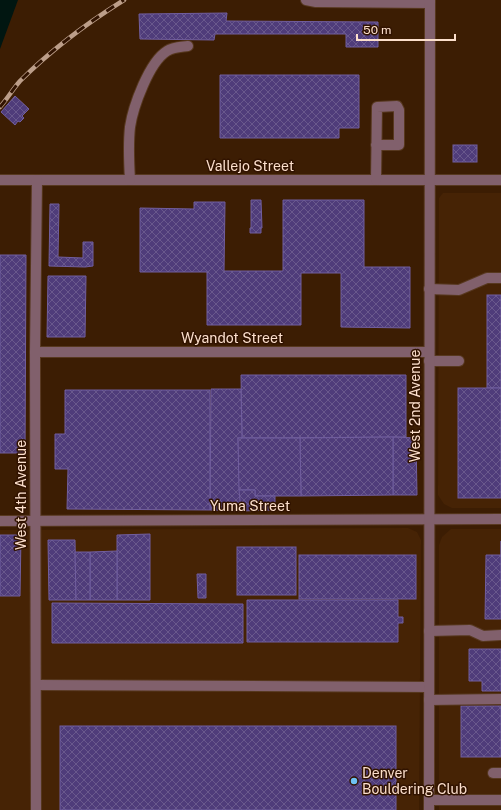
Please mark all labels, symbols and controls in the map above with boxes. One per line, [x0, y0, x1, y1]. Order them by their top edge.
scale bar [357, 16, 455, 42]
text: 50 m [363, 23, 391, 37]
street label: Vallejo Street [206, 158, 294, 174]
street label: Wyandot Street [181, 330, 283, 346]
street label: West 2nd Avenue [407, 350, 423, 462]
street label: West 4th Avenue [13, 440, 29, 550]
street label: Yuma Street [210, 498, 290, 514]
place label: Denver Bouldering Club [362, 765, 467, 797]
marker: Denver Bouldering Club [349, 776, 359, 786]

